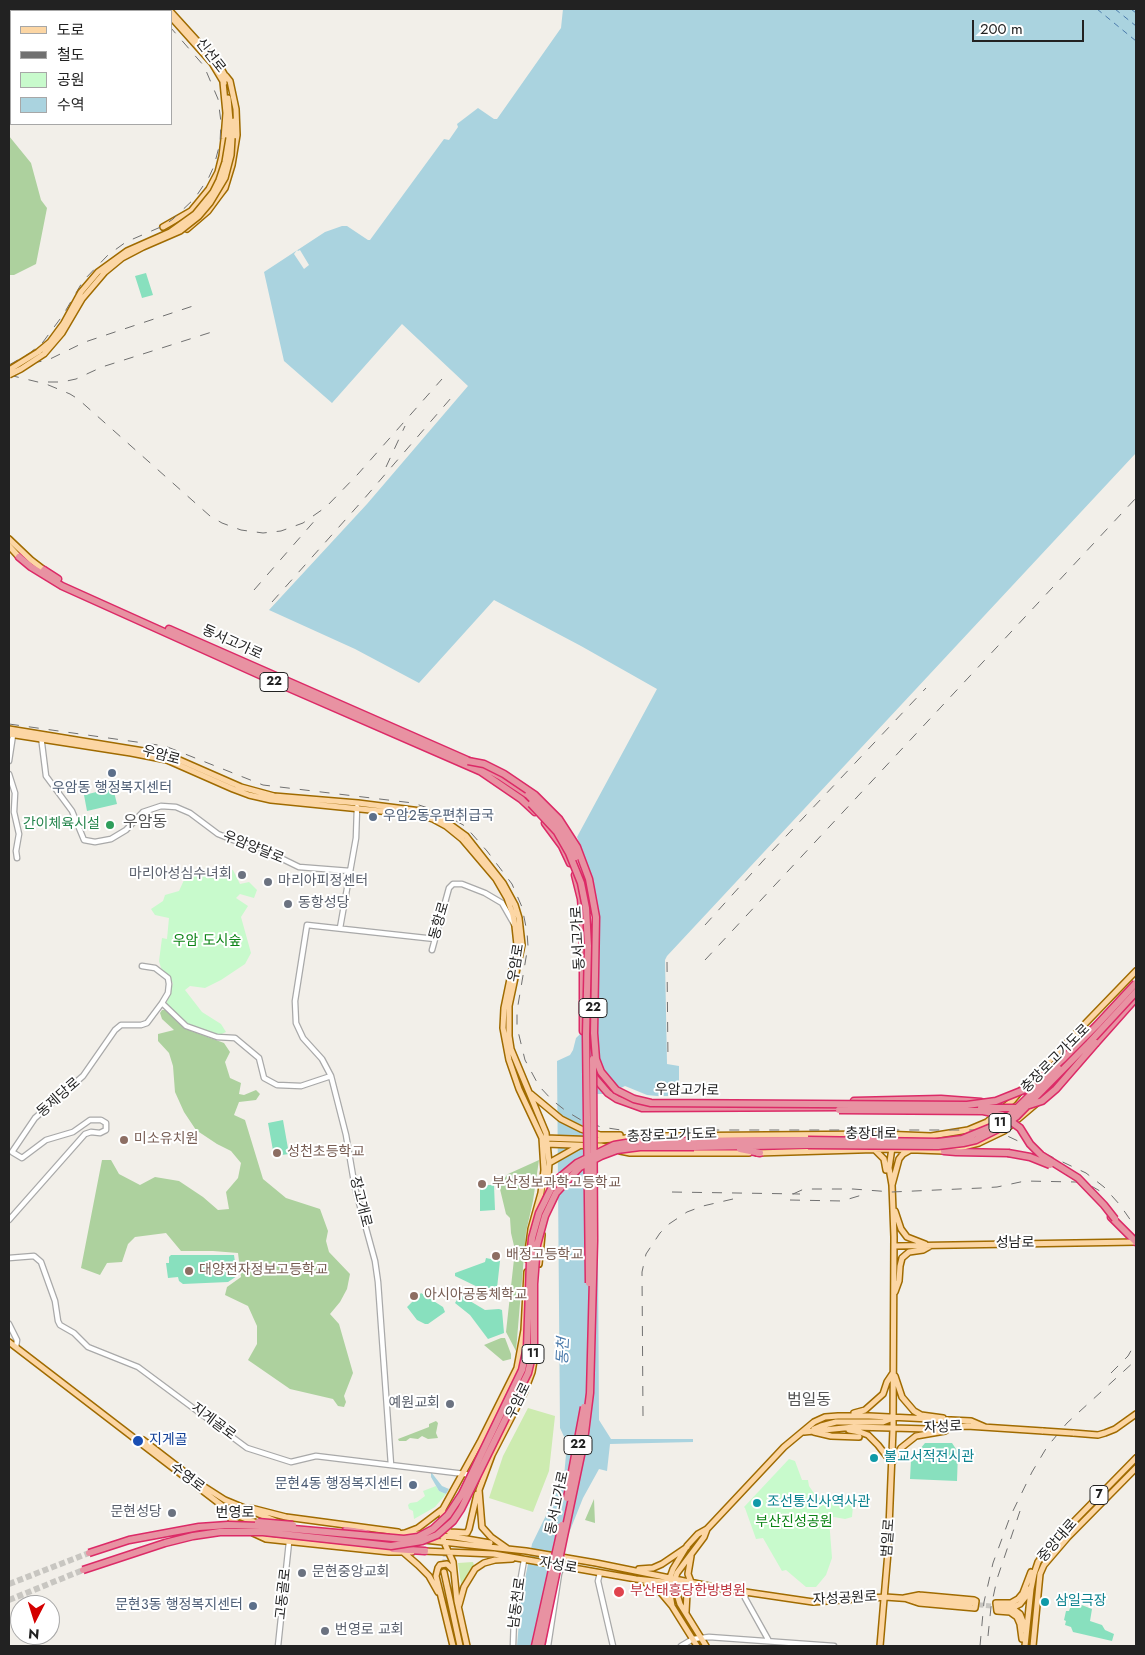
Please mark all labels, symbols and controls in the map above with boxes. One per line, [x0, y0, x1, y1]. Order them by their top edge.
legend [10, 10, 172, 125]
scale bar [975, 10, 1088, 42]
text: 200 m [980, 18, 1023, 40]
text: 도로 [57, 19, 85, 41]
street label: 신선로 [191, 36, 229, 76]
text: 철도 [57, 44, 85, 66]
text: 공원 [57, 69, 85, 91]
text: 수역 [57, 94, 85, 116]
street label: 동서고가로 [199, 622, 265, 664]
road number: 22 [260, 672, 288, 692]
street label: 우암로 [140, 743, 182, 769]
marker: 우암동 행정복지센터 [106, 767, 118, 779]
place label: 우암동 행정복지센터 [52, 781, 172, 797]
place label: 우암2동우편취급국 [383, 809, 494, 825]
marker: 우암2동우편취급국 [367, 811, 379, 823]
district label: 우암동 [123, 813, 167, 833]
place label: 간이체육시설 [23, 817, 100, 833]
marker: 간이체육시설 [104, 819, 116, 831]
street label: 우암양달로 [220, 828, 286, 868]
place label: 마리아성심수녀회 [129, 867, 232, 883]
marker: 마리아성심수녀회 [236, 869, 248, 881]
place label: 마리아피정센터 [278, 874, 368, 890]
marker: 마리아피정센터 [262, 876, 274, 888]
place label: 동항성당 [298, 896, 350, 912]
marker: 동항성당 [282, 898, 294, 910]
street label: 동항로 [427, 900, 453, 942]
street label: 동서고가로 [569, 905, 589, 971]
park label: 우암 도시숲 [173, 934, 241, 950]
street label: 우암로 [506, 943, 528, 983]
road number: 22 [579, 998, 607, 1018]
street label: 충장로고가도로 [1018, 1021, 1094, 1097]
street label: 동제당로 [34, 1075, 84, 1121]
street label: 우암고가로 [655, 1082, 719, 1100]
road number: 11 [989, 1114, 1011, 1132]
street label: 충장로고가도로 [627, 1126, 717, 1146]
street label: 충장대로 [845, 1127, 897, 1143]
place label: 미소유치원 [134, 1132, 198, 1148]
marker: 미소유치원 [118, 1134, 130, 1146]
place label: 성천초등학교 [287, 1145, 364, 1161]
marker: 성천초등학교 [271, 1147, 283, 1159]
street label: 장고개로 [346, 1175, 374, 1229]
place label: 부산정보과학고등학교 [492, 1176, 621, 1192]
marker: 부산정보과학고등학교 [476, 1178, 488, 1190]
street label: 성남로 [996, 1236, 1034, 1252]
place label: 배정고등학교 [506, 1248, 583, 1264]
marker: 배정고등학교 [490, 1250, 502, 1262]
place label: 대양전자정보고등학교 [199, 1263, 328, 1279]
marker: 대양전자정보고등학교 [183, 1265, 195, 1277]
place label: 아시아공동체학교 [424, 1288, 527, 1304]
marker: 아시아공동체학교 [408, 1290, 420, 1302]
water label: 동천 [554, 1337, 574, 1365]
road number: 11 [522, 1345, 544, 1364]
street label: 우암로 [503, 1380, 535, 1422]
district label: 범일동 [787, 1391, 831, 1411]
place label: 예원교회 [388, 1396, 440, 1412]
marker: 예원교회 [444, 1398, 456, 1410]
street label: 지게골로 [187, 1400, 239, 1444]
street label: 자성로 [923, 1419, 963, 1437]
place label: 지게골 [149, 1433, 188, 1449]
marker: 지게골 [131, 1434, 145, 1448]
road number: 22 [564, 1436, 592, 1454]
place label: 불교서적전시관 [884, 1450, 974, 1466]
marker: 불교서적전시관 [868, 1452, 880, 1464]
street label: 수영로 [167, 1460, 207, 1496]
street label: 동서고가로 [543, 1470, 573, 1536]
place label: 문현4동 행정복지센터 [275, 1477, 403, 1493]
marker: 문현4동 행정복지센터 [407, 1479, 419, 1491]
road number: 7 [1090, 1486, 1108, 1504]
place label: 조선통신사역사관 [767, 1495, 870, 1511]
marker: 조선통신사역사관 [751, 1497, 763, 1509]
place label: 문현성당 [110, 1505, 162, 1521]
street label: 번영로 [216, 1506, 254, 1522]
marker: 문현성당 [166, 1507, 178, 1519]
park label: 부산진성공원 [755, 1515, 833, 1531]
street label: 중앙대로 [1035, 1516, 1081, 1566]
street label: 범일로 [879, 1518, 899, 1558]
street label: 자성로 [538, 1554, 578, 1578]
place label: 문현중앙교회 [312, 1565, 389, 1581]
marker: 문현중앙교회 [296, 1567, 308, 1579]
street label: 고동골로 [273, 1568, 295, 1620]
street label: 남동천로 [506, 1576, 530, 1630]
place label: 부산태흥당한방병원 [630, 1584, 746, 1600]
marker: 부산태흥당한방병원 [612, 1585, 626, 1599]
street label: 자성공원로 [812, 1589, 878, 1609]
place label: 삼일극장 [1055, 1594, 1107, 1610]
north arrow [10, 1595, 60, 1645]
marker: 삼일극장 [1039, 1596, 1051, 1608]
place label: 문현3동 행정복지센터 [115, 1598, 243, 1614]
marker: 문현3동 행정복지센터 [247, 1600, 259, 1612]
place label: 번영로 교회 [335, 1623, 404, 1639]
text: N [27, 1624, 40, 1644]
marker: 번영로 교회 [319, 1625, 331, 1637]

